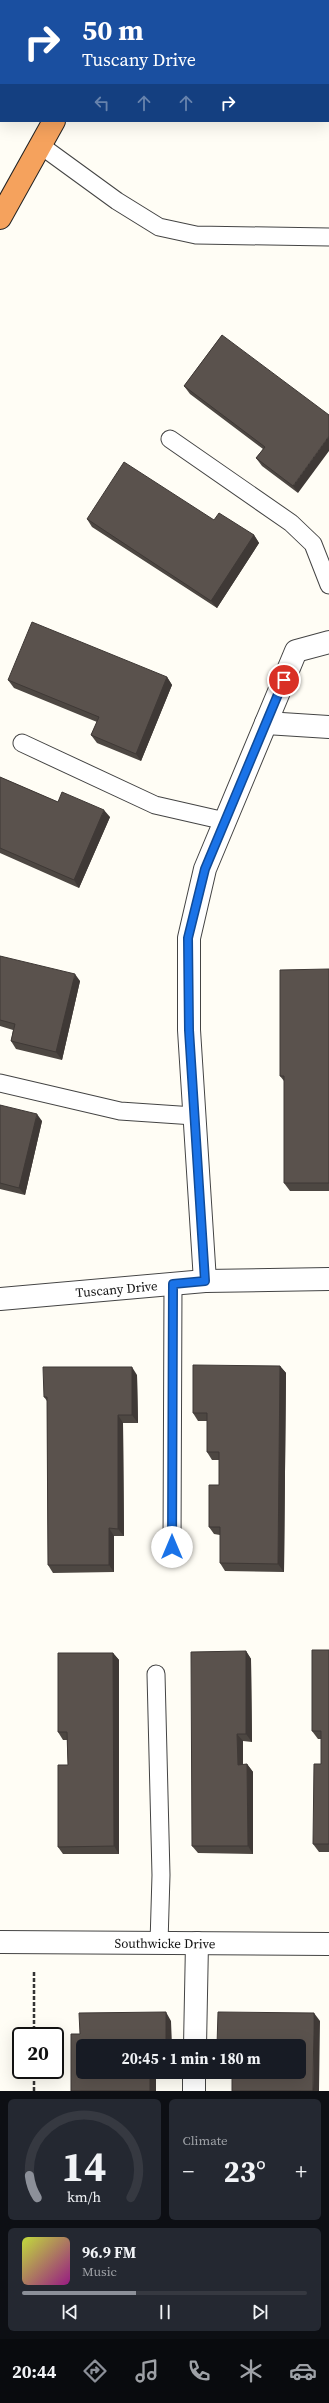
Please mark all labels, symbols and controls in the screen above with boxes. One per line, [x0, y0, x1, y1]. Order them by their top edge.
text: 50 m [82, 11, 144, 49]
icon: right [16, 16, 68, 68]
text: Tuscany Drive [82, 47, 196, 72]
icon: left [91, 92, 113, 114]
icon: ahead [133, 92, 155, 114]
icon: ahead [175, 92, 197, 114]
icon: right [217, 92, 239, 114]
pin [267, 663, 301, 697]
icon: arrive [273, 669, 295, 691]
street label: Tuscany Drive [75, 1277, 159, 1301]
position arrow [151, 1526, 193, 1568]
street label: Southwicke Drive [115, 1934, 216, 1952]
speed limit sign: 20 [12, 2027, 64, 2079]
text: 20:45 · 1 min · 180 m [122, 2048, 261, 2069]
text: Climate [183, 2132, 228, 2149]
text: 14 [62, 2137, 107, 2194]
text: 23° [224, 2151, 266, 2192]
text: − [183, 2156, 194, 2186]
text: + [295, 2156, 307, 2186]
text: km/h [67, 2186, 102, 2206]
text: 96.9 FM [82, 2242, 136, 2263]
text: Music [82, 2263, 117, 2280]
icon: previous [59, 2301, 81, 2323]
icon: pause [154, 2301, 176, 2323]
icon: next [249, 2301, 271, 2323]
icon: directions [81, 2357, 109, 2385]
icon: music [133, 2357, 161, 2385]
icon: phone [185, 2357, 213, 2385]
icon: climate [237, 2357, 265, 2385]
icon: car [289, 2357, 317, 2385]
text: 20:44 [12, 2359, 56, 2384]

